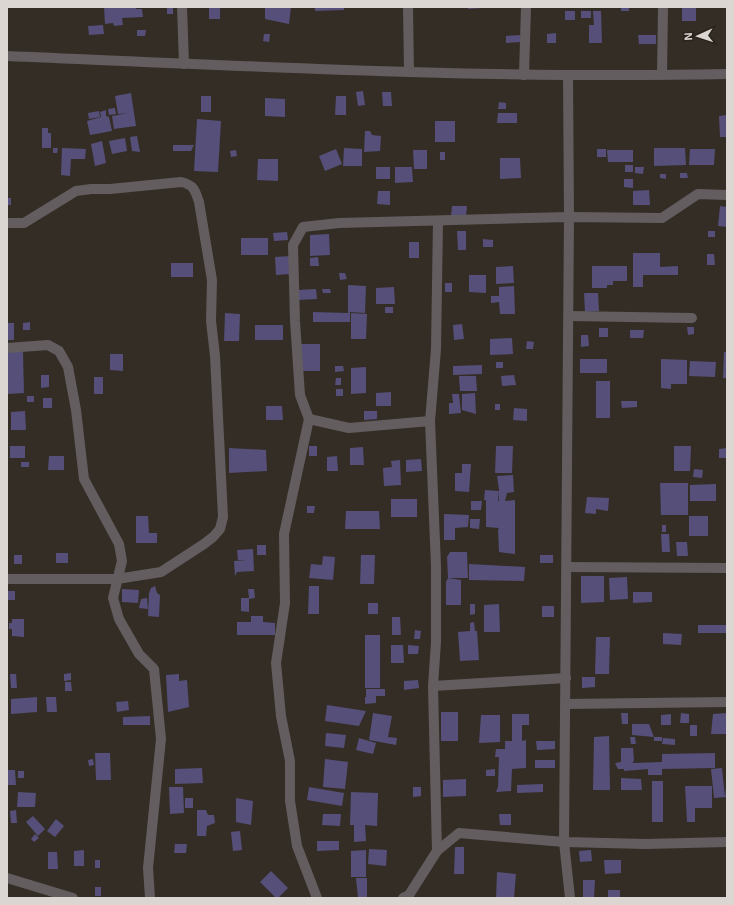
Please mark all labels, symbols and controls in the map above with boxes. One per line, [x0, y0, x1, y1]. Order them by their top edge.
north arrow [678, 16, 718, 56]
text: N [682, 32, 694, 41]

